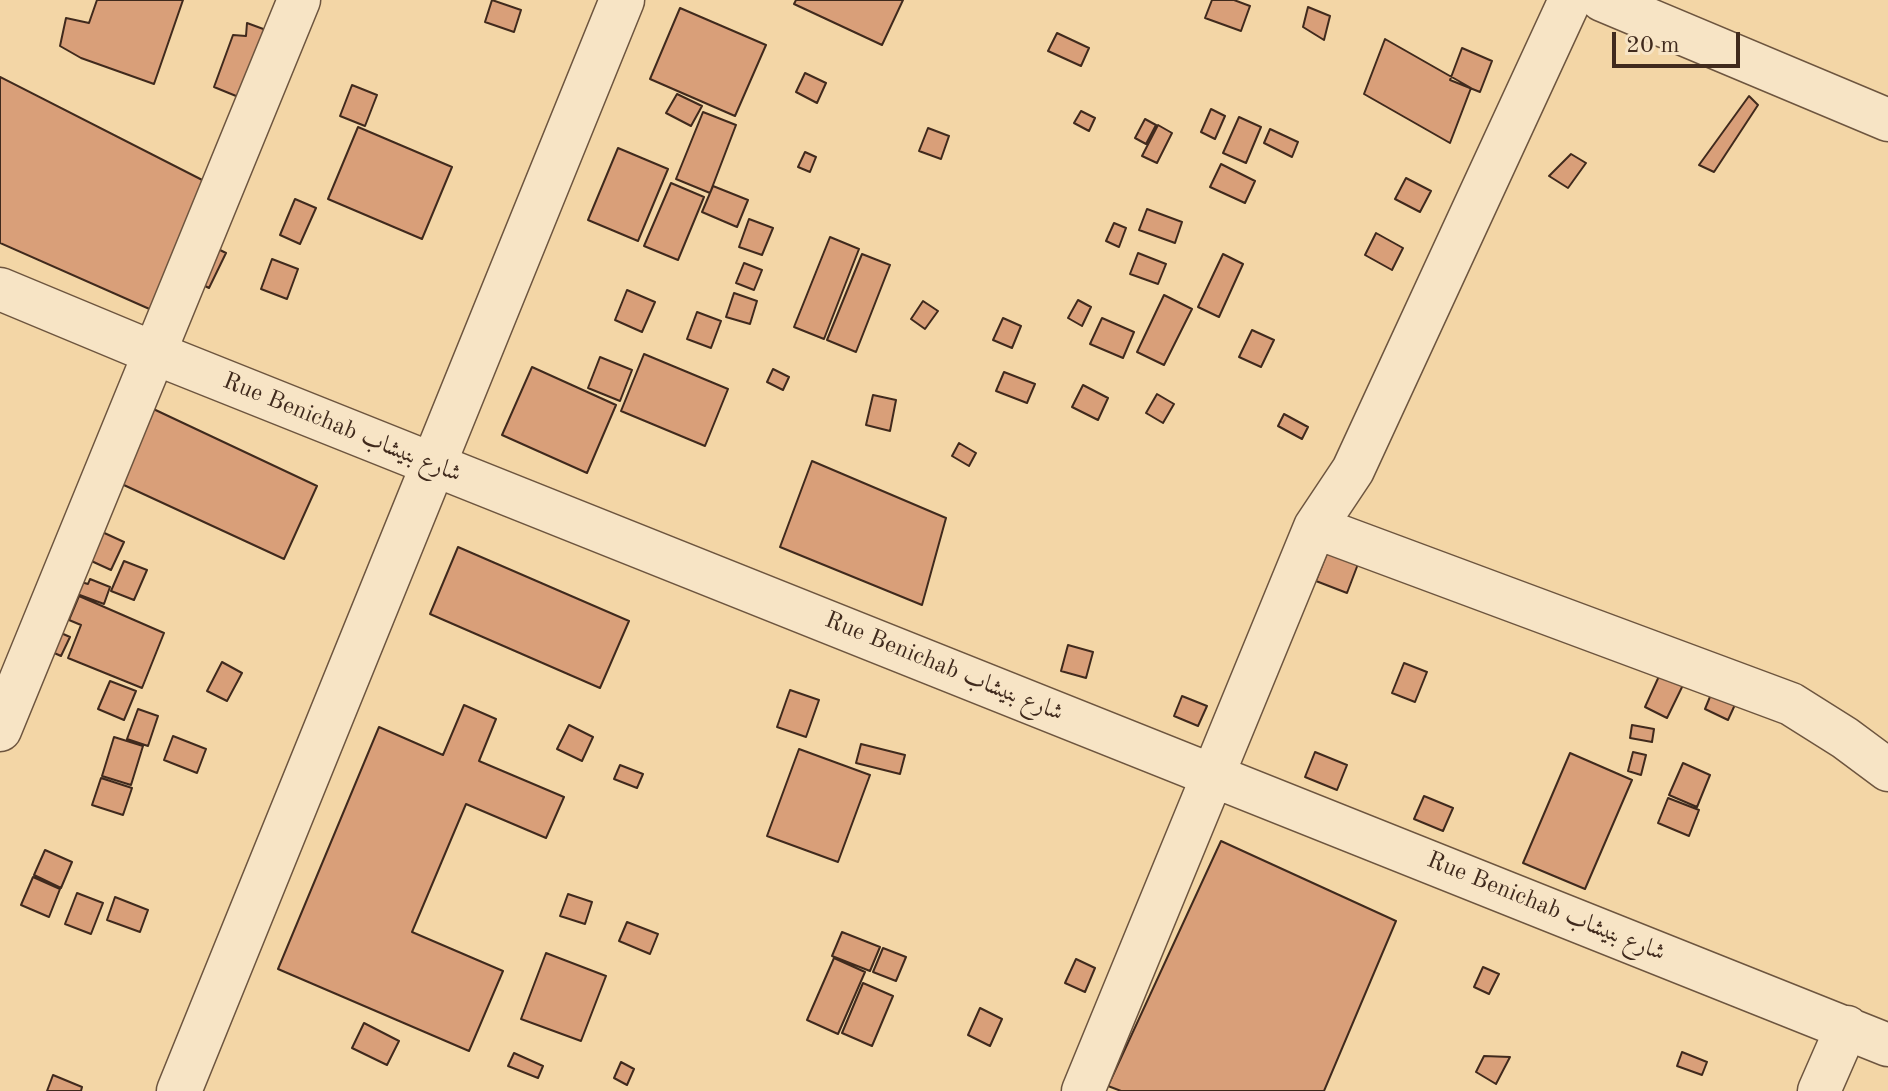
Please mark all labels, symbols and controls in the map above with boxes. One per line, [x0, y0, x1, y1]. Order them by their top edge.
scale bar [1616, 16, 1744, 66]
text: 20 m [1626, 34, 1680, 58]
street label: Rue Benichab شارع بنيشاب [219, 367, 465, 489]
street label: Rue Benichab شارع بنيشاب [821, 606, 1067, 728]
street label: Rue Benichab شارع بنيشاب [1423, 846, 1669, 968]

